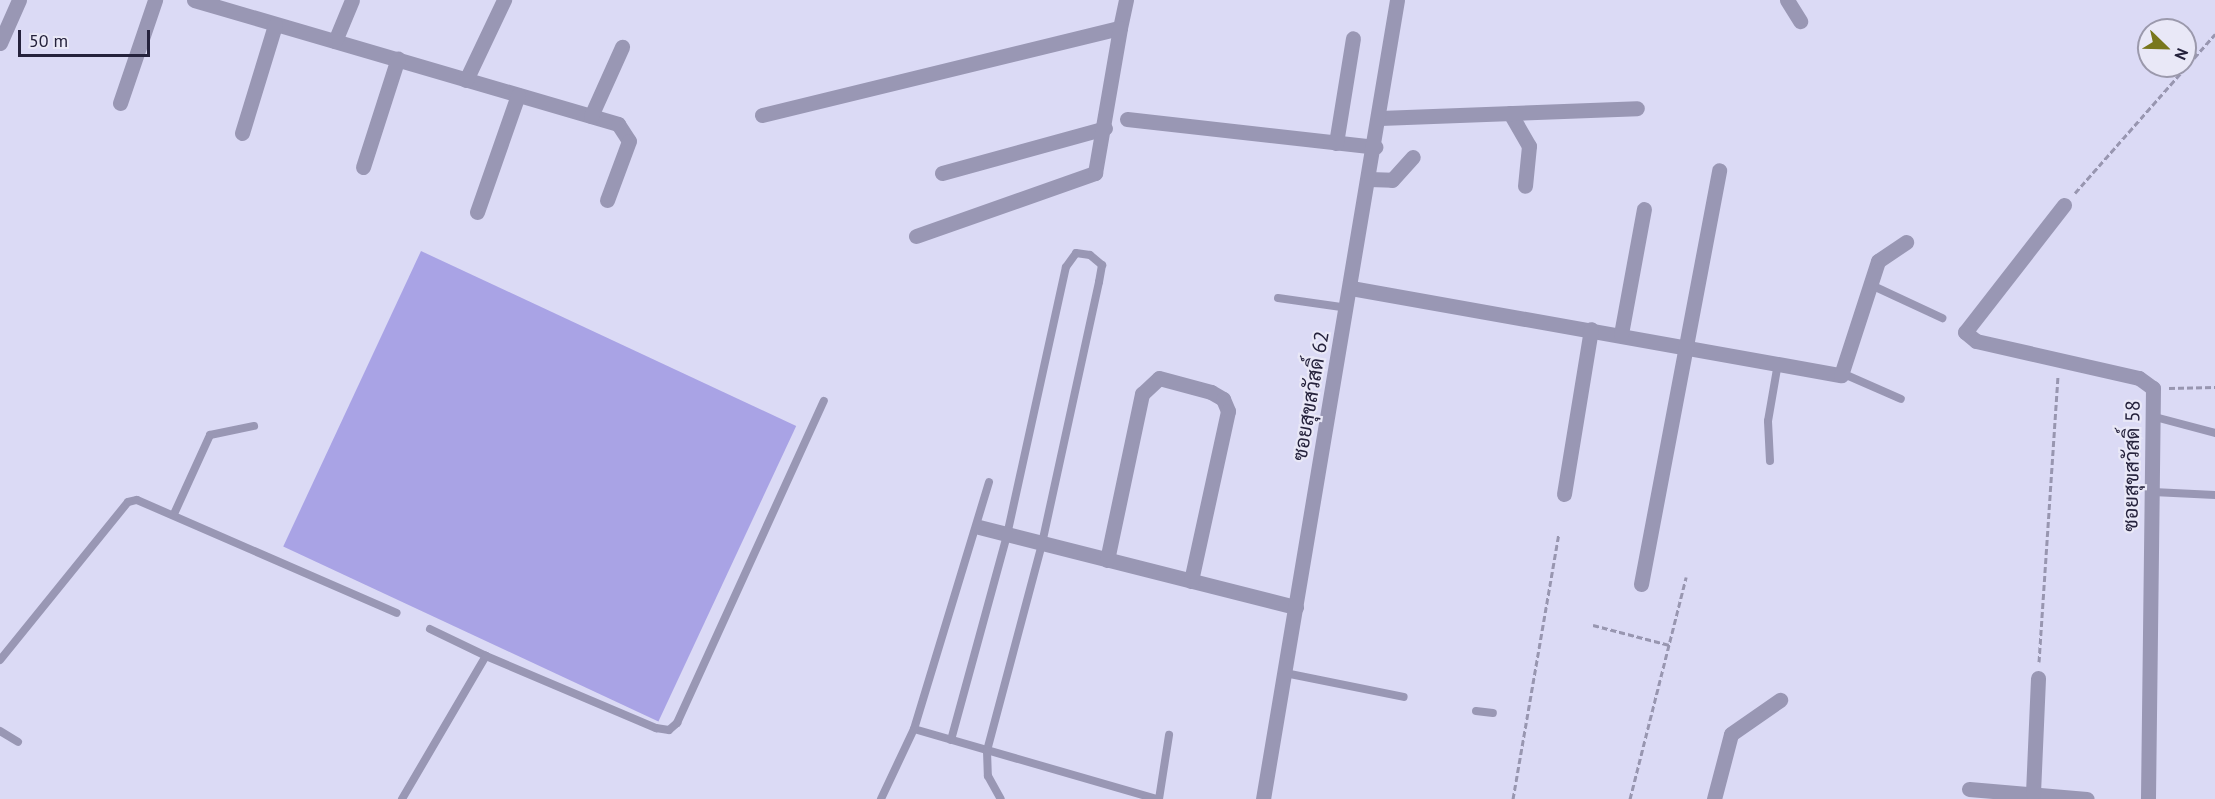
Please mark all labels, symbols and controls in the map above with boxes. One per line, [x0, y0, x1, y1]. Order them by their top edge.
scale bar [21, 18, 153, 56]
north arrow [2137, 18, 2197, 78]
text: 50 m [29, 29, 68, 52]
text: N [2170, 45, 2193, 63]
street label: ซอยสุขสวัสดิ์ 62 [1288, 329, 1334, 463]
street label: ซอยสุขสวัสดิ์ 58 [2119, 400, 2145, 532]

